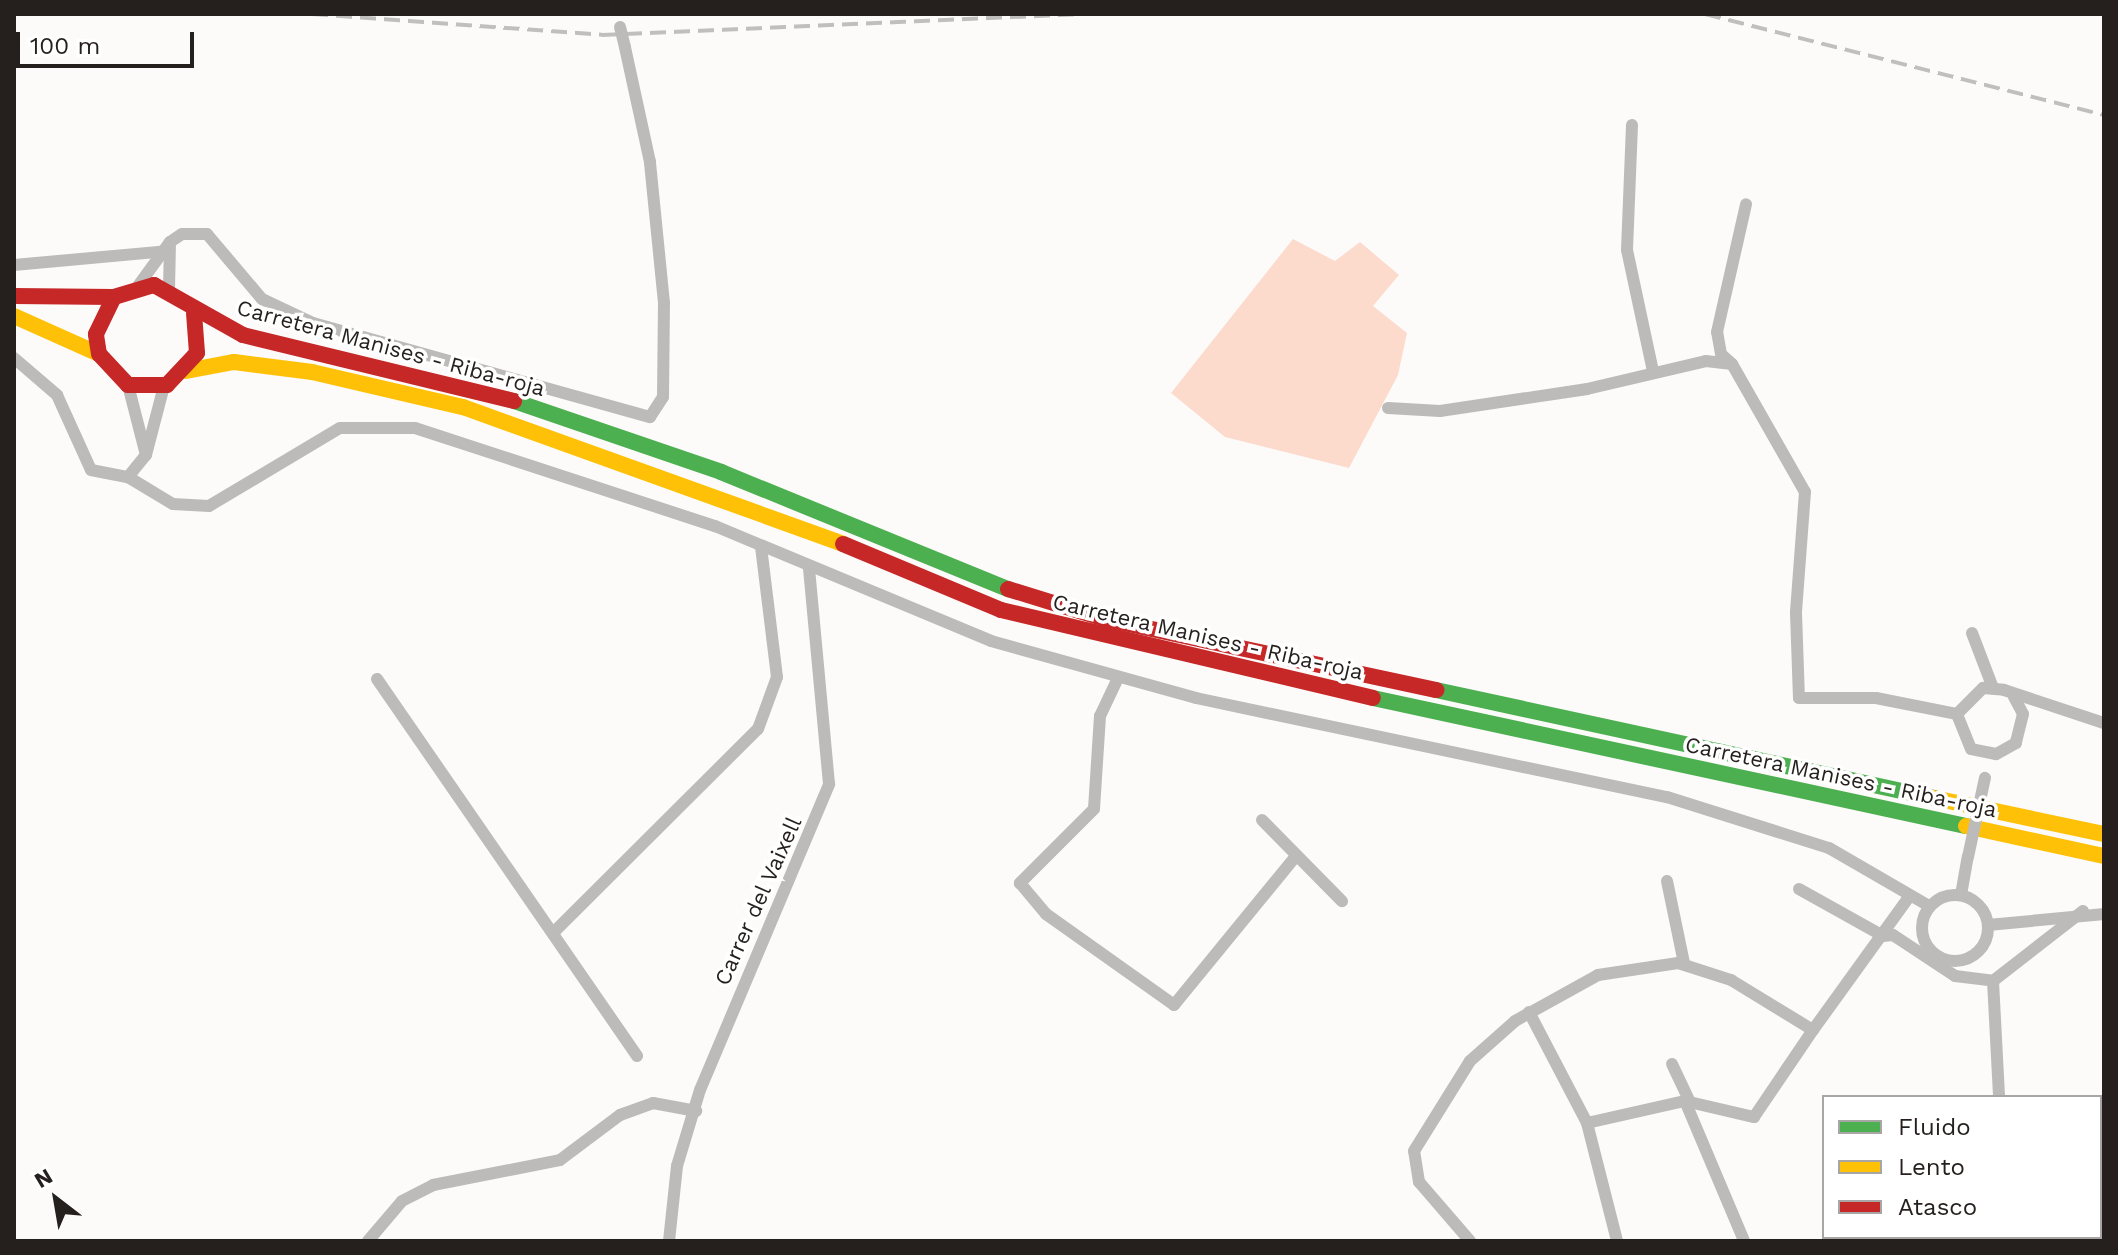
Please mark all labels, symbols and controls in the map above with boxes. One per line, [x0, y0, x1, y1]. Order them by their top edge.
scale bar [20, 16, 198, 66]
text: 100 m [30, 32, 100, 60]
street label: Carretera Manises - Riba-roja [234, 294, 548, 402]
street label: Carretera Manises - Riba-roja [1050, 588, 1366, 686]
street label: Carretera Manises - Riba-roja [1683, 731, 1999, 823]
street label: Carrer del Vaixell [709, 812, 807, 990]
legend [1822, 1095, 2102, 1239]
text: Fluido [1898, 1113, 1971, 1141]
text: Lento [1898, 1153, 1965, 1181]
north arrow [16, 1159, 96, 1239]
text: N [30, 1163, 57, 1193]
text: Atasco [1898, 1193, 1977, 1221]

